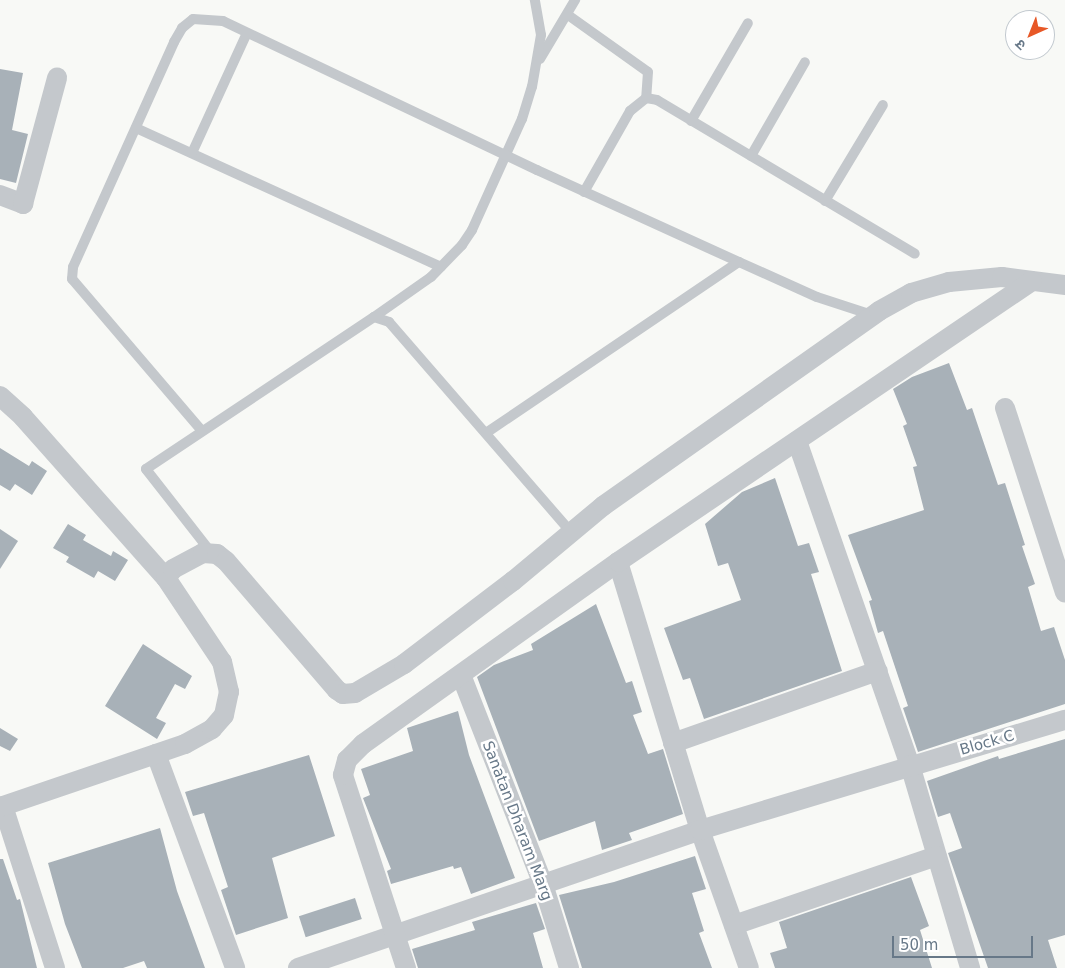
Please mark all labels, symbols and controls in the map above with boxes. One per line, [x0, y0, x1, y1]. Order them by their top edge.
north arrow [1005, 10, 1055, 60]
text: उ [1012, 36, 1029, 54]
street label: Block C [958, 727, 1016, 759]
street label: Sanatan Dharam Marg [478, 739, 556, 903]
scale bar [895, 926, 1036, 958]
text: 50 m [900, 936, 938, 954]

